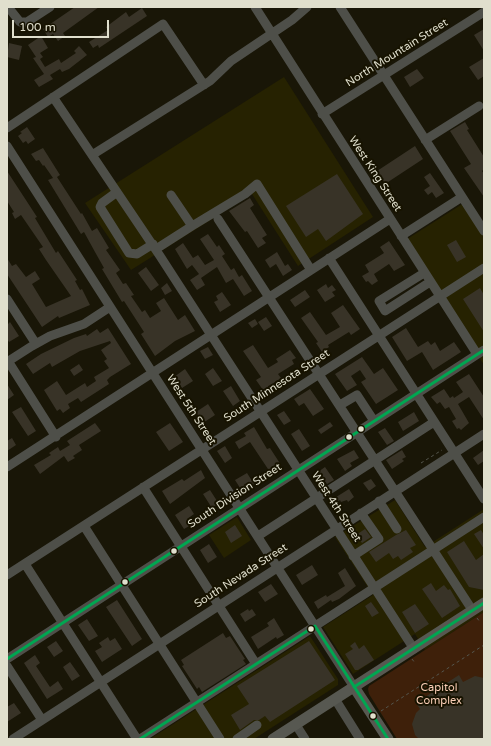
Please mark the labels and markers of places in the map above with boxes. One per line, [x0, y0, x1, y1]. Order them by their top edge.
unlabelled marker [356, 424, 366, 434]
unlabelled marker [344, 432, 354, 442]
unlabelled marker [169, 546, 179, 556]
unlabelled marker [120, 577, 130, 587]
unlabelled marker [306, 624, 316, 634]
unlabelled marker [368, 711, 378, 721]

